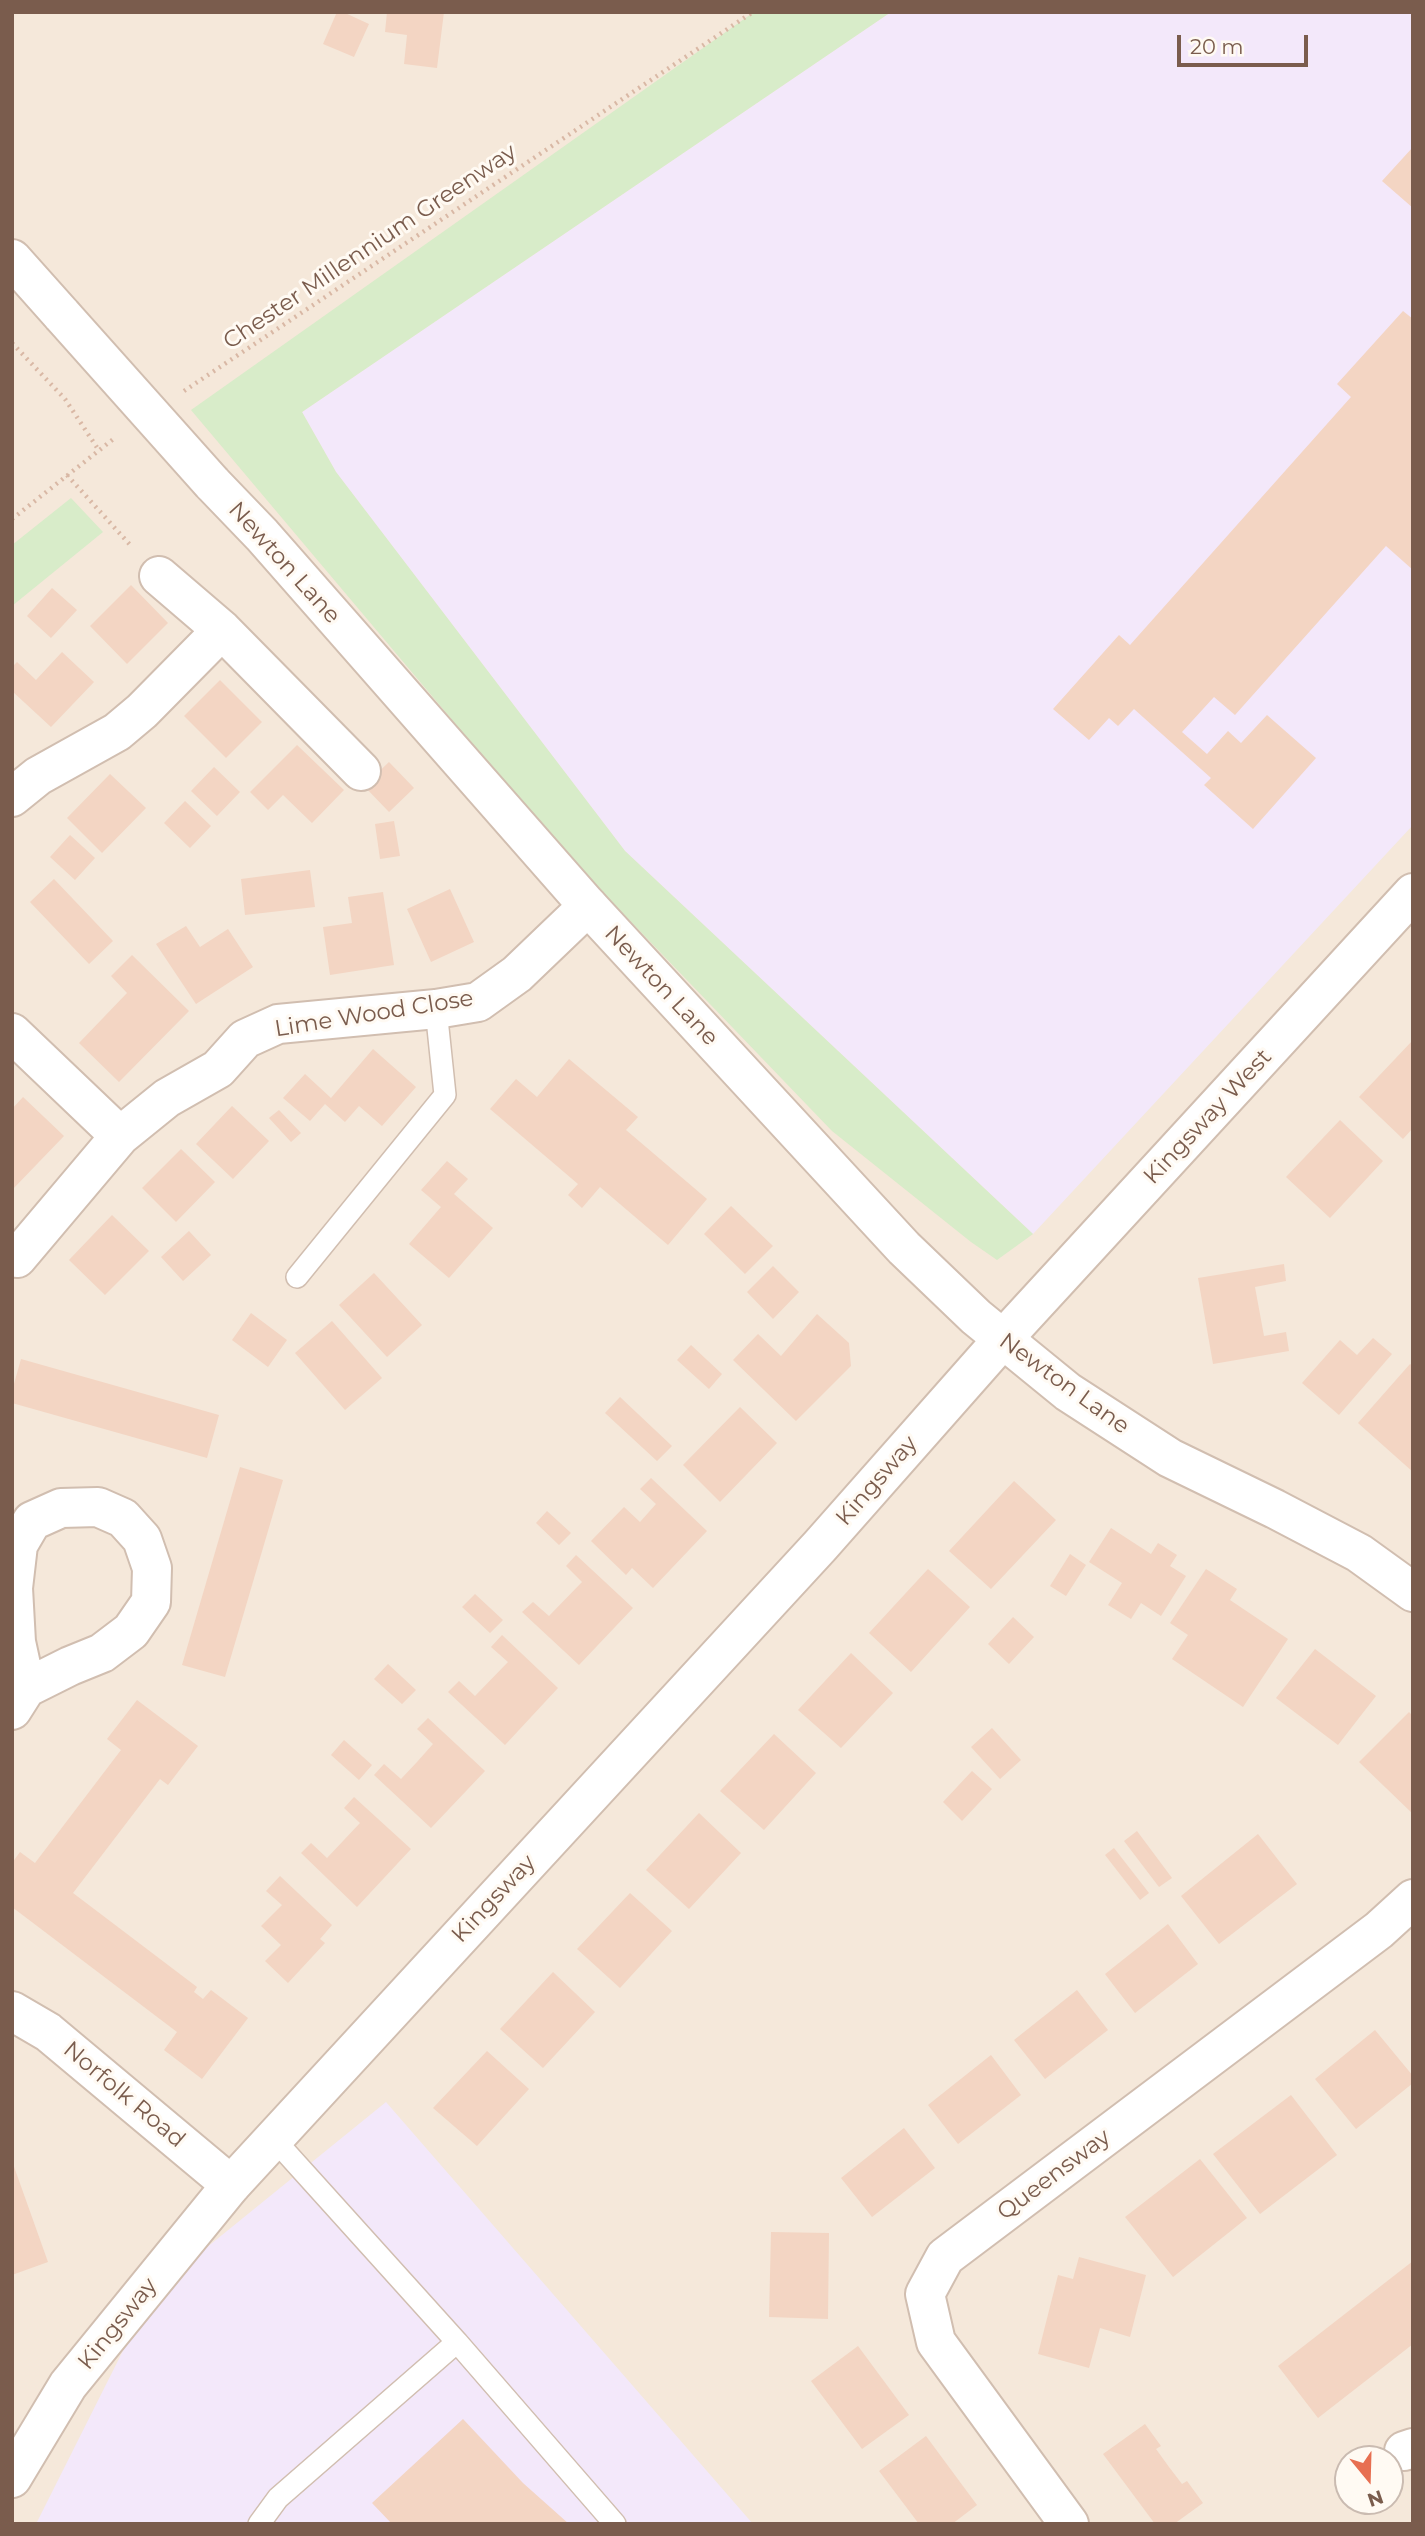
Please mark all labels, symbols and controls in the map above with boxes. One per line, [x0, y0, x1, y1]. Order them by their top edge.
scale bar [1180, 21, 1311, 65]
text: 20 m [1190, 34, 1244, 59]
street label: Chester Millennium Greenway [218, 138, 522, 356]
street label: Newton Lane [222, 496, 346, 630]
street label: Newton Lane [598, 920, 724, 1052]
street label: Lime Wood Close [273, 985, 475, 1043]
street label: Kingsway West [1138, 1044, 1278, 1190]
street label: Newton Lane [994, 1328, 1134, 1440]
street label: Kingsway [830, 1430, 924, 1532]
street label: Kingsway [446, 1849, 542, 1949]
street label: Norfolk Road [58, 2036, 190, 2154]
street label: Queensway [992, 2124, 1116, 2226]
street label: Kingsway [73, 2272, 163, 2376]
north arrow [1334, 2445, 1404, 2515]
text: N [1364, 2485, 1386, 2512]

